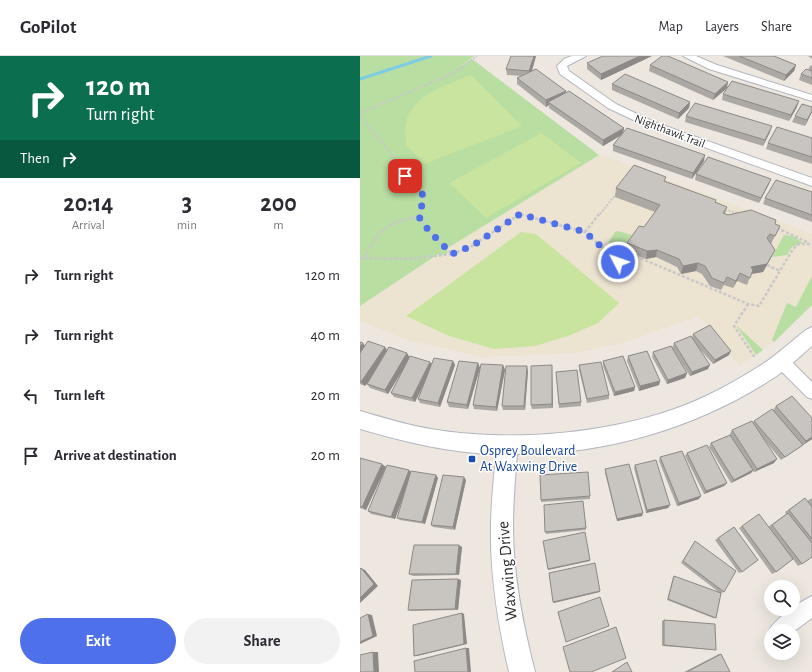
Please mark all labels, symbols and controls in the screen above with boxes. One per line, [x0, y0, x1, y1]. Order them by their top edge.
text: GoPilot [20, 18, 76, 37]
text: Map [658, 20, 683, 34]
text: Layers [705, 20, 739, 34]
text: Share [761, 20, 792, 34]
icon: right [20, 72, 72, 124]
text: 120 m [86, 73, 151, 101]
text: Turn right [86, 106, 155, 124]
street label: Nighthawk Trail [633, 112, 707, 150]
icon: right [58, 148, 80, 170]
text: Then [20, 151, 50, 166]
pin [388, 159, 422, 193]
icon: arrive [394, 165, 416, 187]
text: 20:14 [63, 192, 113, 216]
text: 3 [182, 192, 192, 216]
text: 200 [260, 192, 297, 216]
text: Arrival [72, 219, 105, 232]
text: min [177, 219, 197, 232]
text: m [273, 219, 284, 232]
position arrow [597, 241, 639, 283]
icon: right [20, 265, 42, 287]
text: Turn right [54, 268, 113, 283]
text: 120 m [306, 268, 340, 283]
icon: right [20, 325, 42, 347]
text: Turn right [54, 328, 113, 343]
text: 40 m [310, 328, 340, 343]
icon: left [20, 385, 42, 407]
text: Turn left [54, 388, 105, 403]
text: 20 m [311, 388, 340, 403]
place label: Osprey Boulevard At Waxwing Drive [480, 444, 577, 474]
icon: arrive [20, 445, 42, 467]
text: Arrive at destination [54, 448, 177, 463]
text: 20 m [311, 448, 340, 463]
marker: Osprey Boulevard At Waxwing Drive [467, 454, 477, 464]
street label: Waxwing Drive [494, 520, 520, 622]
map controls [764, 580, 800, 660]
button: search [764, 580, 800, 616]
button: Exit [20, 618, 176, 664]
button: Share [184, 618, 340, 664]
button: layers [764, 624, 800, 660]

